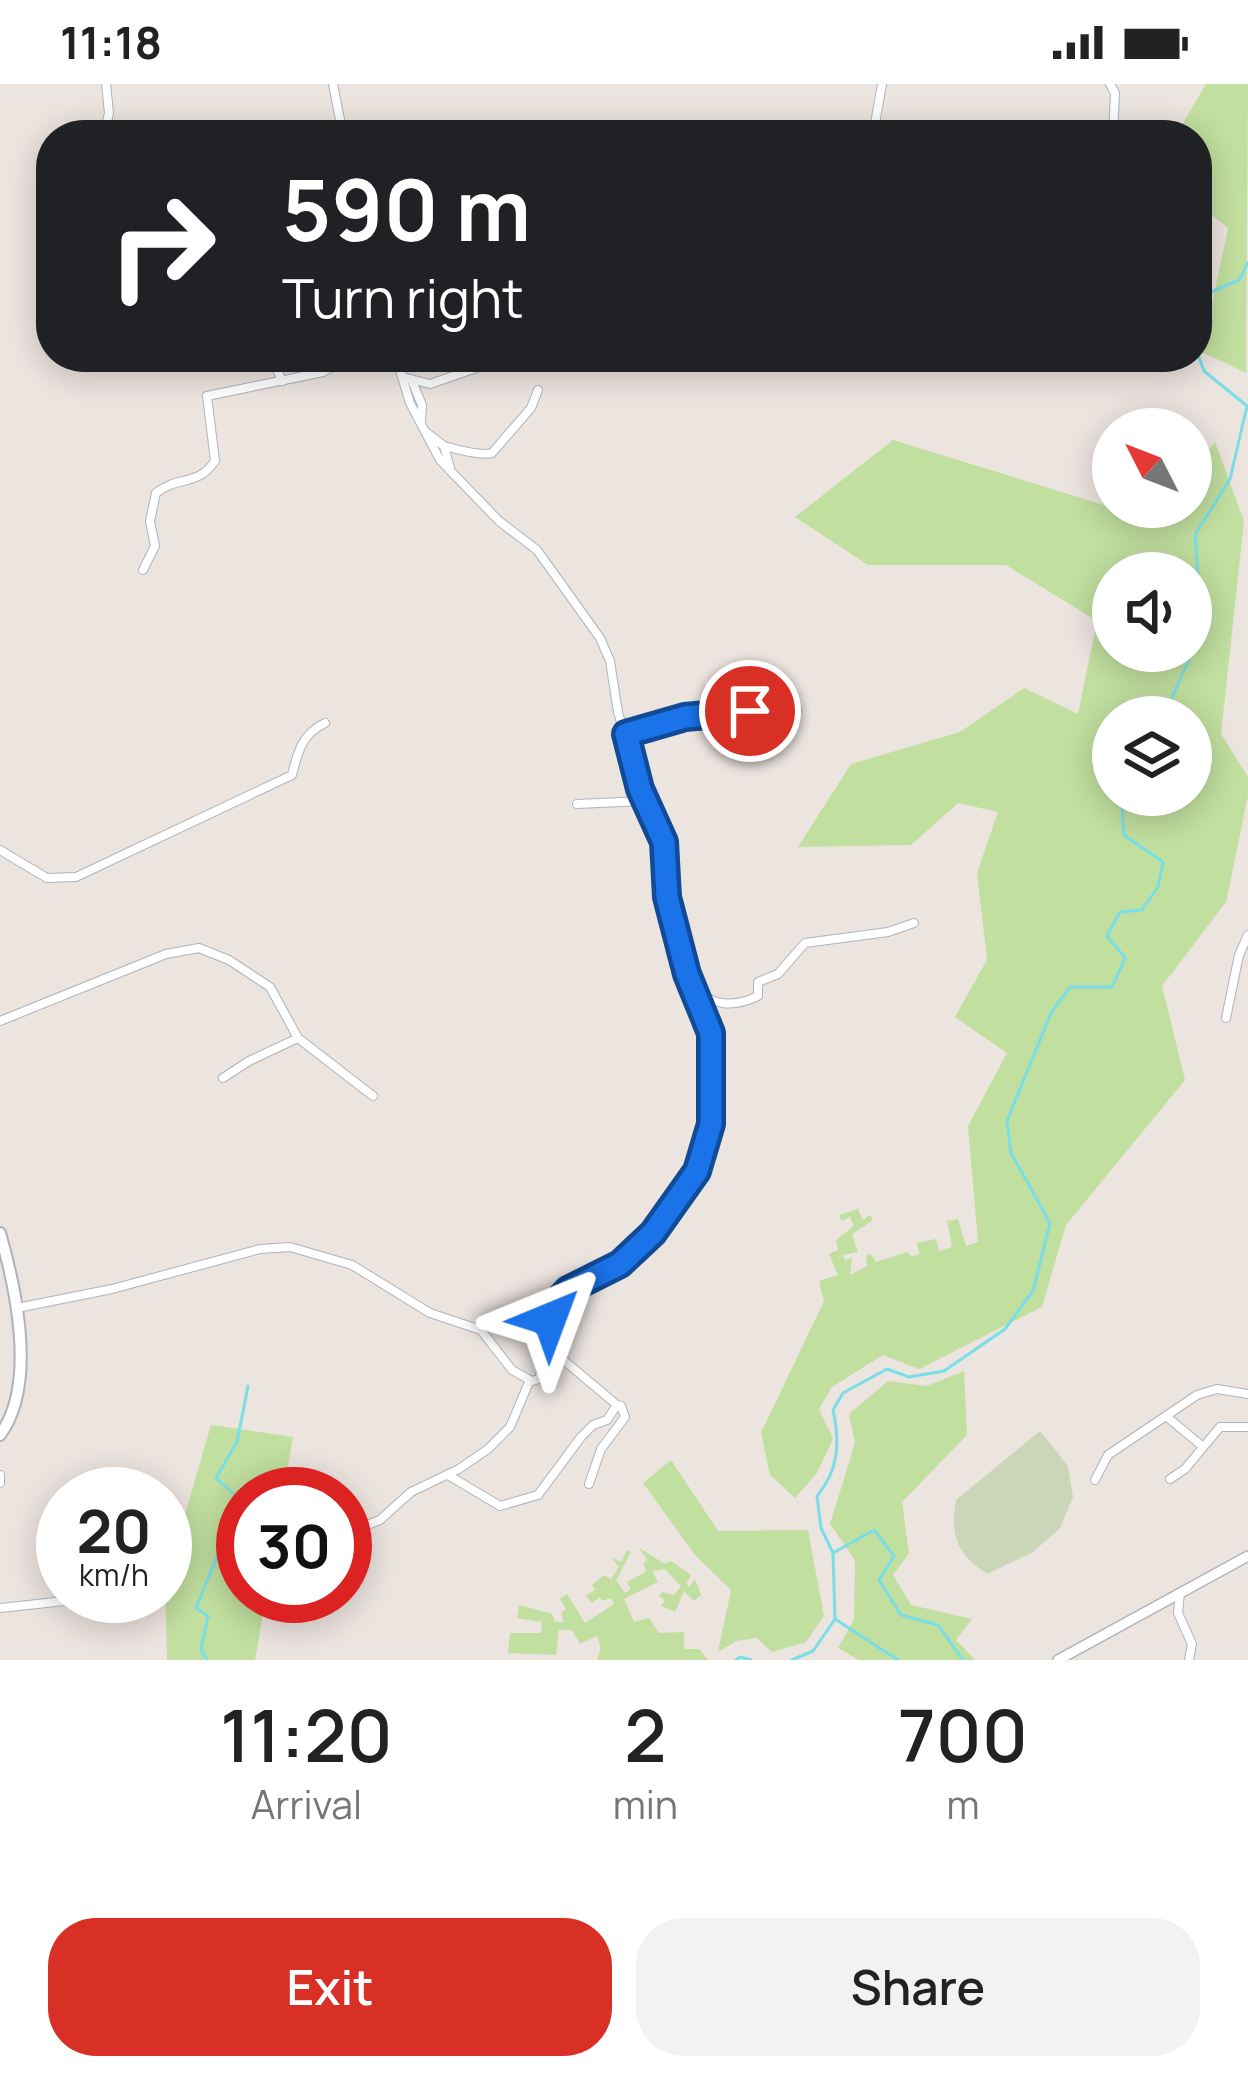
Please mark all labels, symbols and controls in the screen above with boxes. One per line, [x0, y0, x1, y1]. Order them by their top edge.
text: 11:18 [60, 11, 162, 73]
text: 590 m [282, 151, 531, 266]
icon: right [84, 168, 240, 324]
text: Turn right [282, 260, 524, 334]
north arrow [1092, 408, 1212, 528]
map controls [1092, 408, 1212, 816]
button: sound [1092, 552, 1212, 672]
pin [699, 660, 801, 762]
icon: arrive [717, 678, 783, 744]
button: layers [1092, 696, 1212, 816]
position arrow [487, 1256, 613, 1382]
speed limit sign: 30 [216, 1467, 372, 1623]
text: 20 [76, 1489, 152, 1571]
text: km/h [79, 1554, 149, 1595]
text: 11:20 [220, 1685, 393, 1784]
text: 2 [624, 1685, 667, 1784]
text: 700 [898, 1685, 1028, 1784]
text: Arrival [251, 1777, 362, 1831]
text: min [613, 1777, 678, 1831]
text: m [946, 1777, 980, 1831]
button: Exit [48, 1918, 612, 2056]
button: Share [636, 1918, 1200, 2056]

